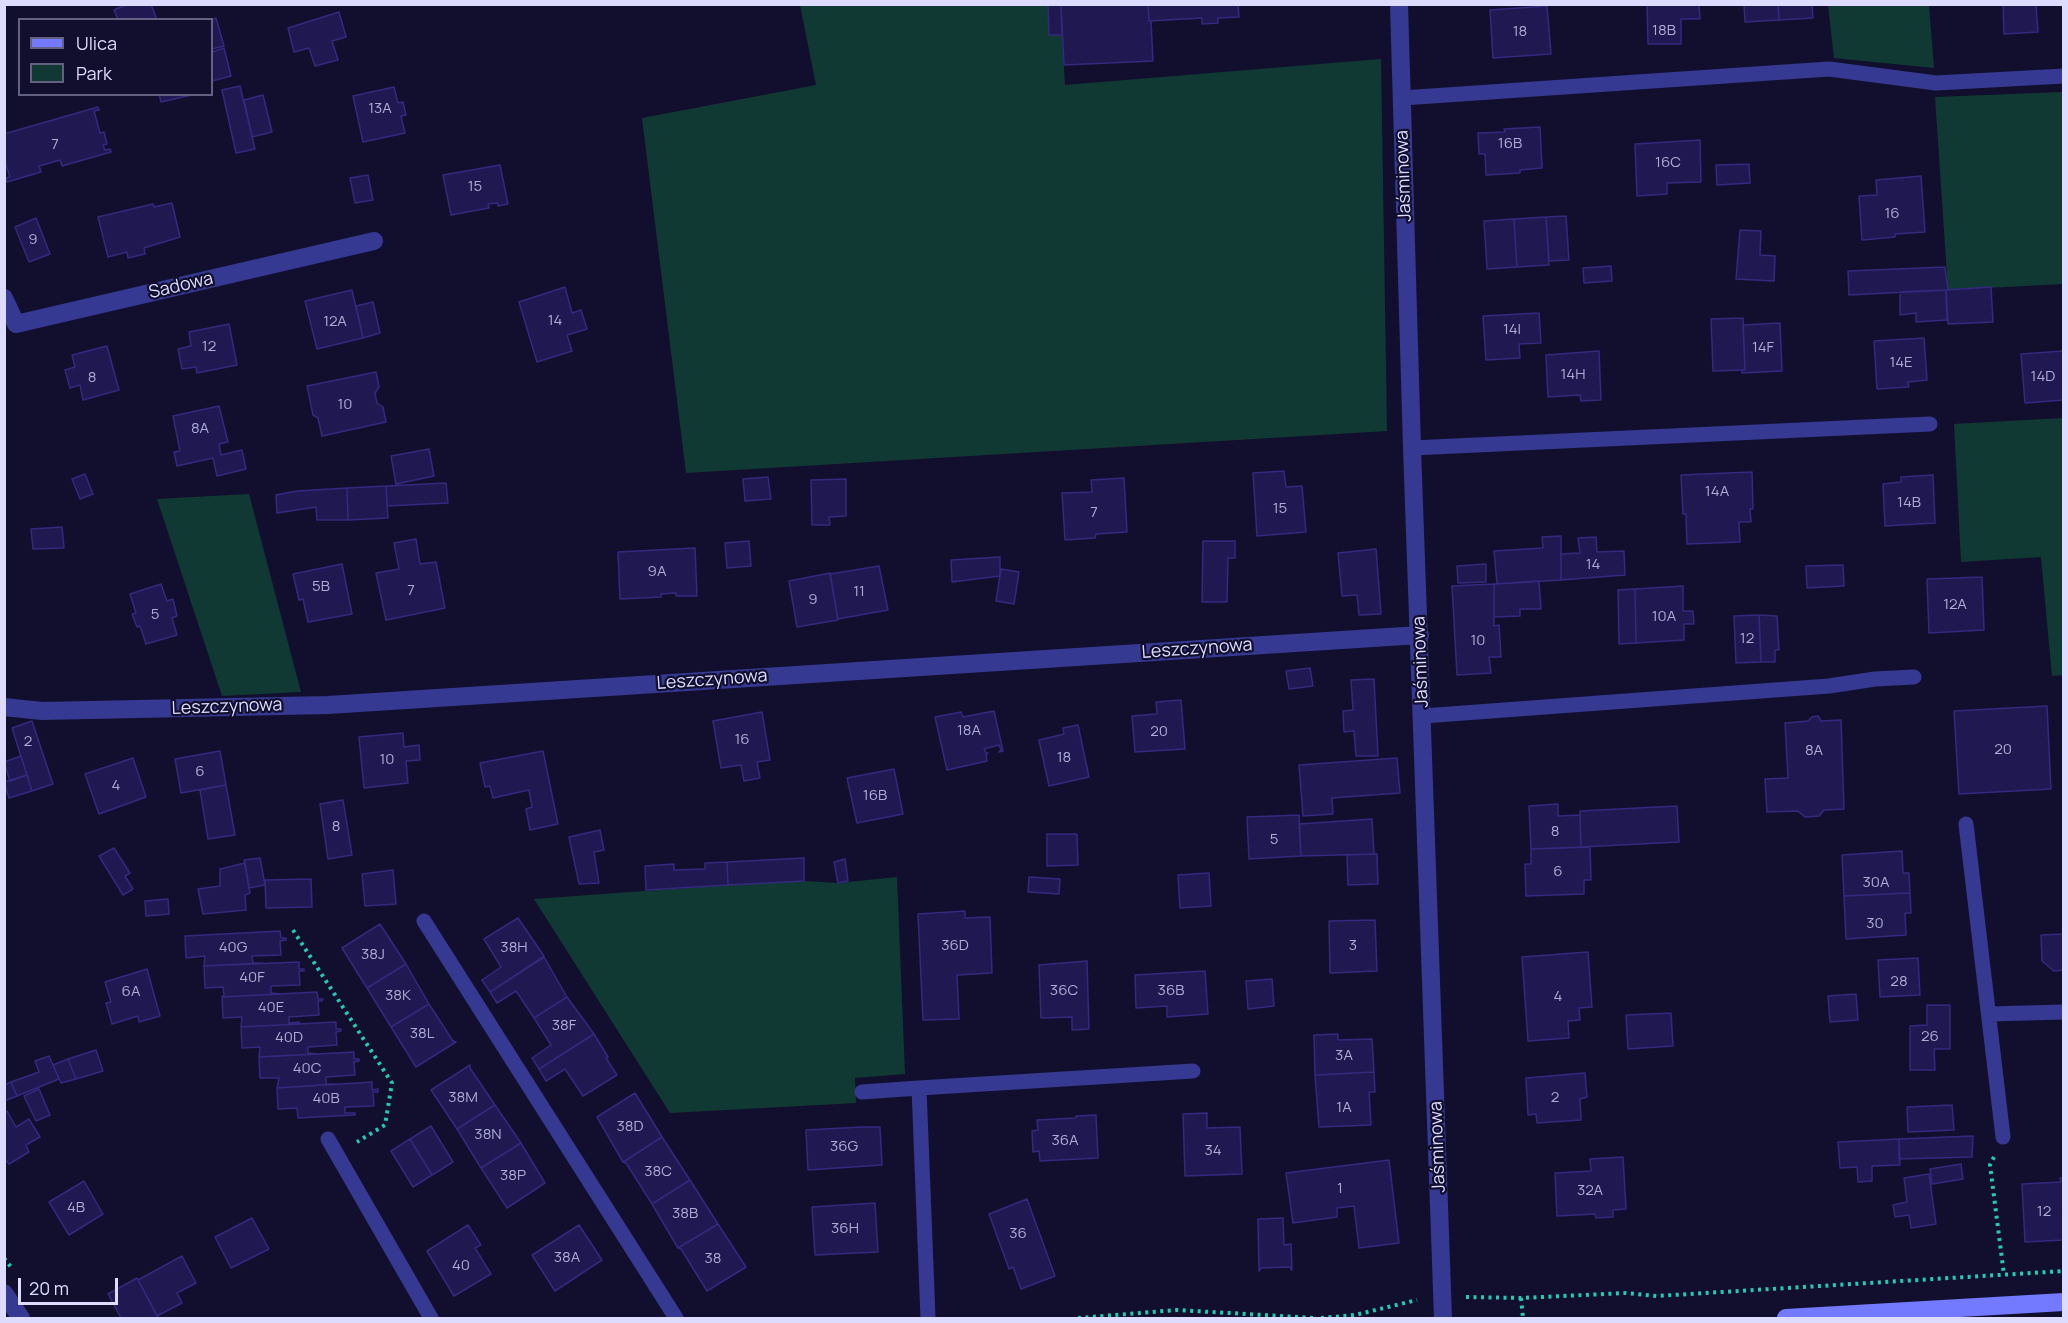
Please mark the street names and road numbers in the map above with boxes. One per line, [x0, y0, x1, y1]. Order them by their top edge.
street label: Jaśminowa [1392, 130, 1416, 222]
street label: Sadowa [147, 268, 215, 304]
street label: Jaśminowa [1409, 616, 1433, 708]
street label: Leszczynowa [1141, 634, 1253, 664]
street label: Leszczynowa [656, 665, 768, 695]
street label: Leszczynowa [171, 694, 283, 720]
street label: Jaśminowa [1426, 1101, 1450, 1193]

